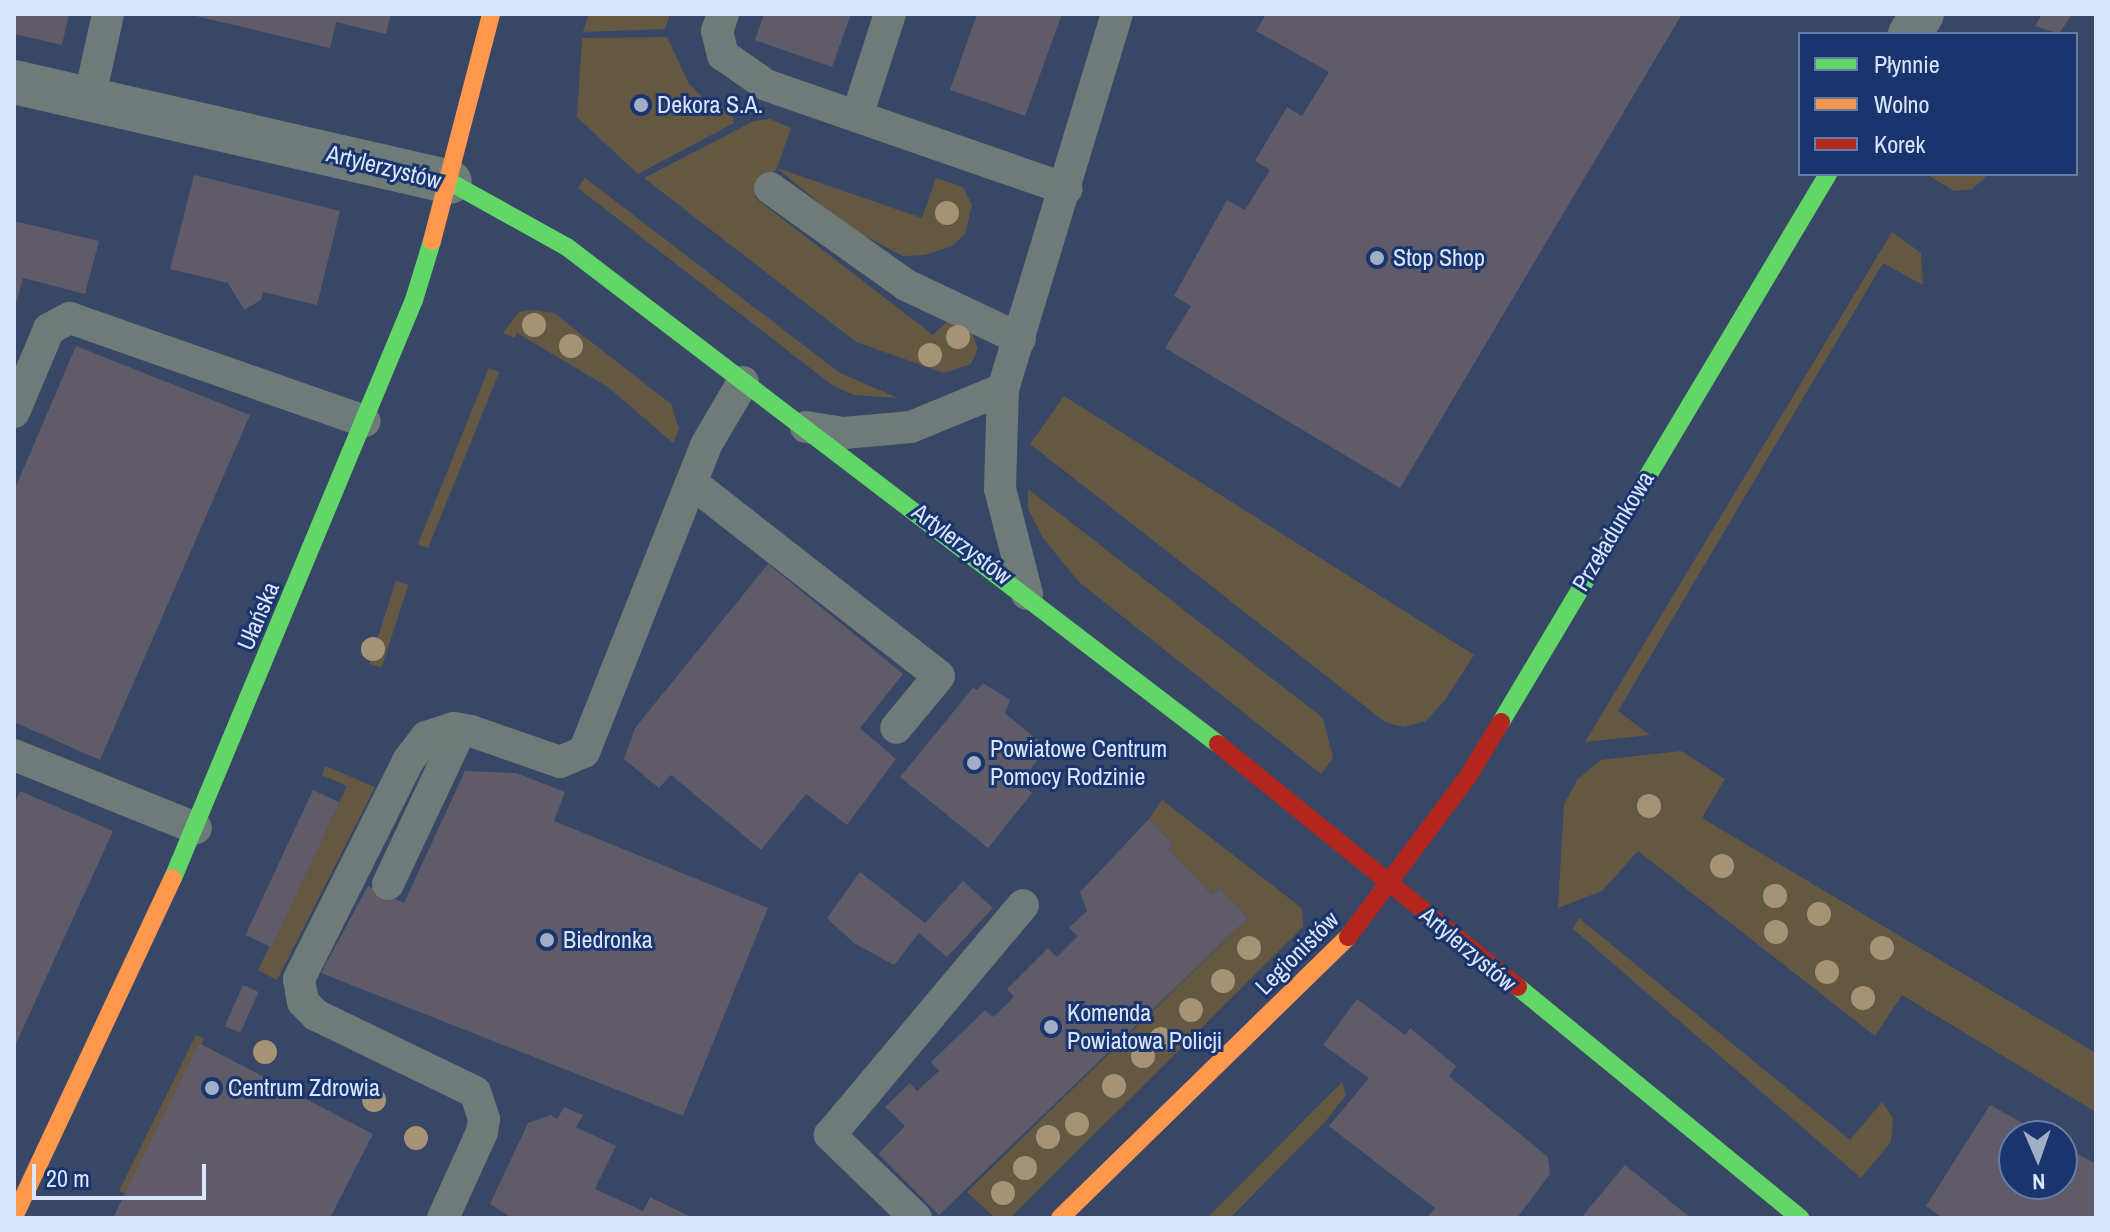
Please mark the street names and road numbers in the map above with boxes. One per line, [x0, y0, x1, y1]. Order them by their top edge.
street label: Artylerzystów [324, 139, 444, 195]
street label: Przeładunkowa [1566, 466, 1660, 596]
street label: Artylerzystów [907, 497, 1017, 591]
street label: Ułańska [231, 578, 285, 654]
street label: Artylerzystów [1414, 900, 1522, 998]
street label: Legionistów [1249, 905, 1345, 1001]

